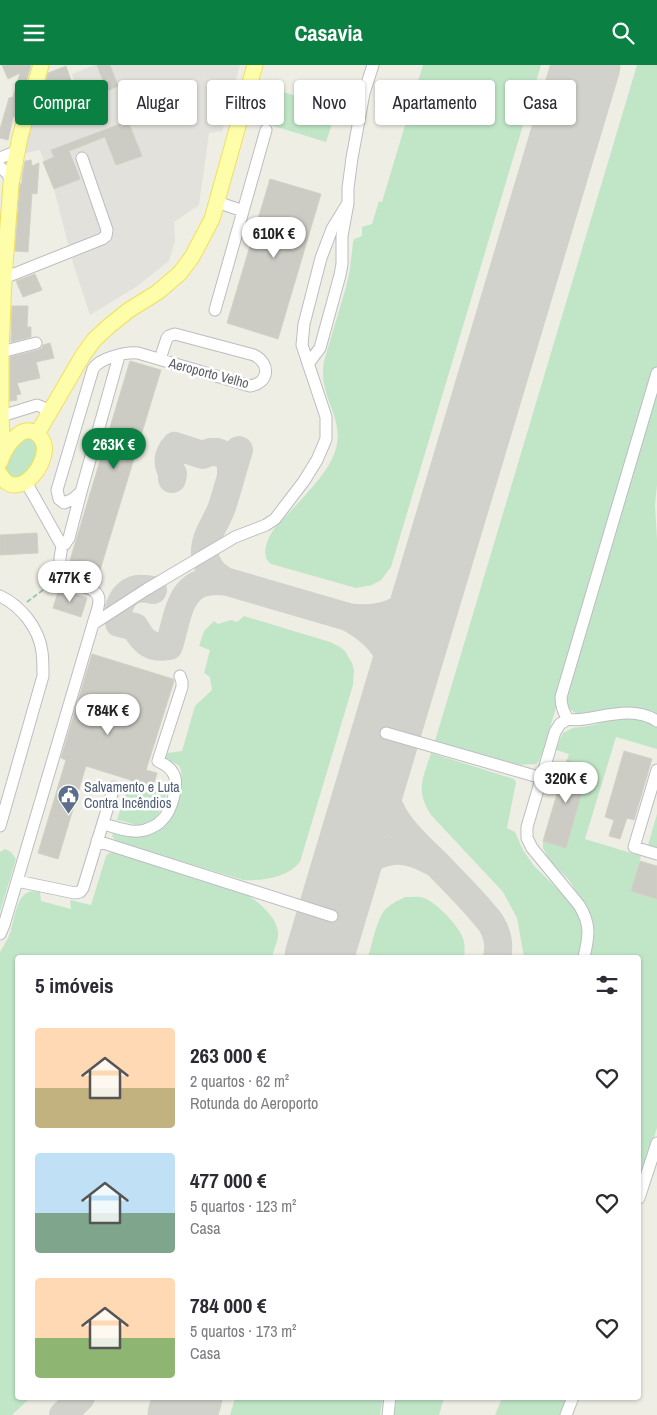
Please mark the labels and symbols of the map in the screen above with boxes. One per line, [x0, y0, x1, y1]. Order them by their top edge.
pin: 610K € [233, 217, 315, 259]
street label: Aeroporto Velho [166, 353, 251, 392]
pin: 263K € [73, 427, 155, 470]
pin: 477K € [29, 561, 111, 603]
pin: 784K € [67, 693, 149, 736]
pin: 320K € [525, 761, 607, 804]
place label: Salvamento e Luta Contra Incêndios [84, 778, 180, 812]
public building icon: Salvamento e Luta Contra Incêndios [56, 783, 80, 814]

